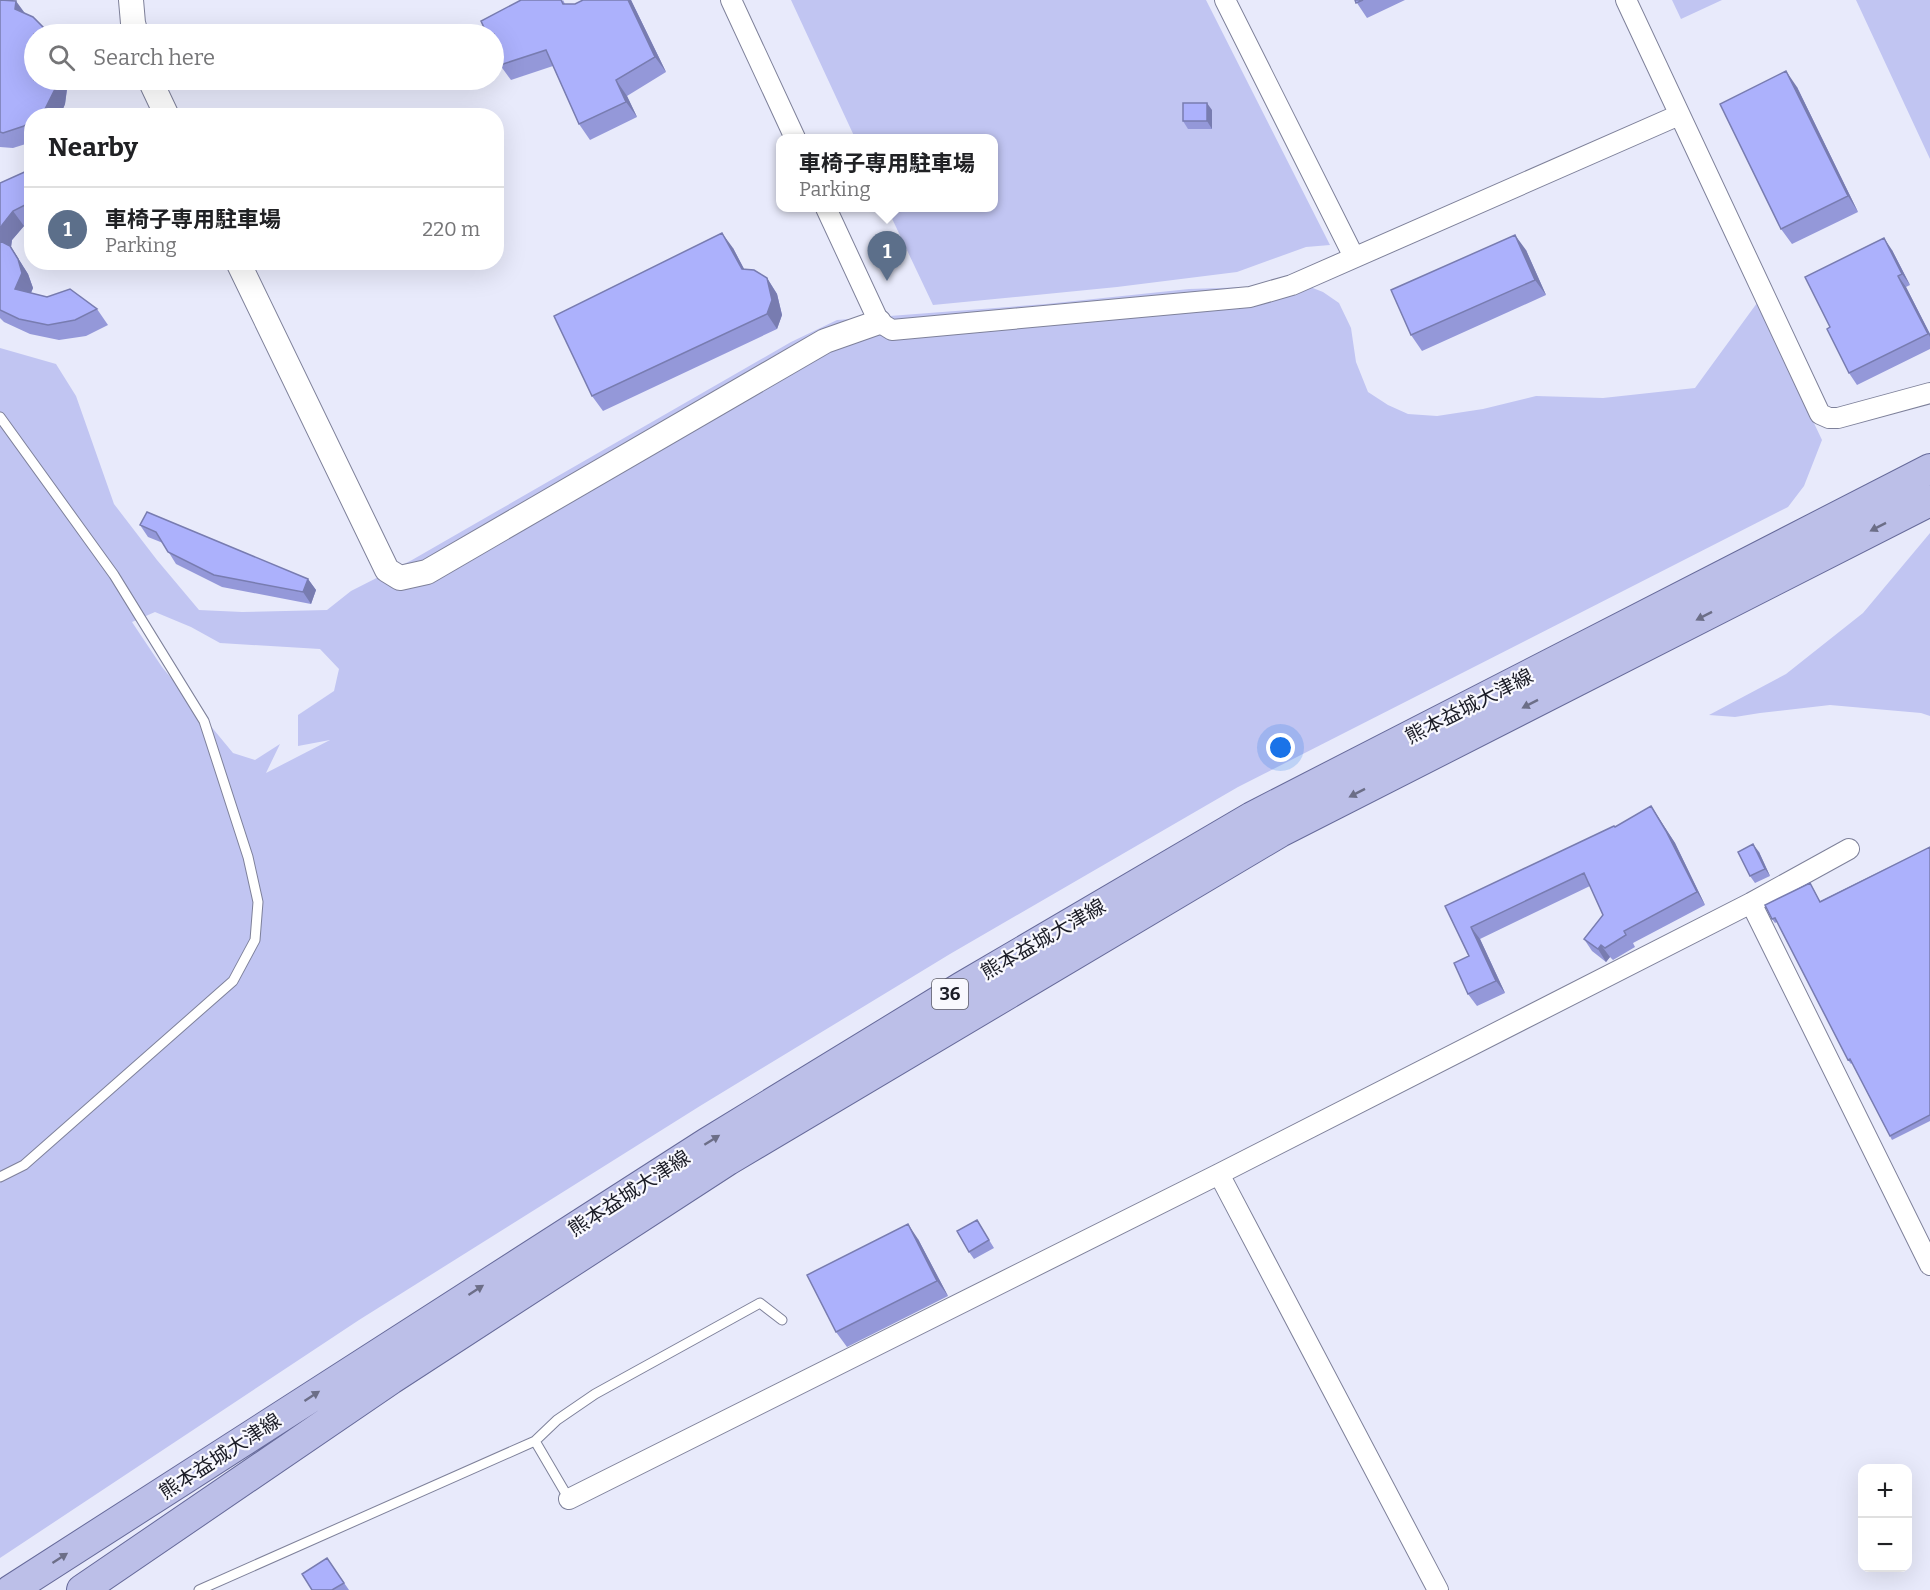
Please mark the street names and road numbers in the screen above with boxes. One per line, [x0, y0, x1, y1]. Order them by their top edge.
street label: 熊本益城大津線 [1401, 664, 1537, 748]
street label: 熊本益城大津線 [976, 894, 1110, 984]
road number: 36 [932, 979, 968, 1009]
street label: 熊本益城大津線 [564, 1145, 694, 1241]
street label: 熊本益城大津線 [155, 1408, 285, 1504]

